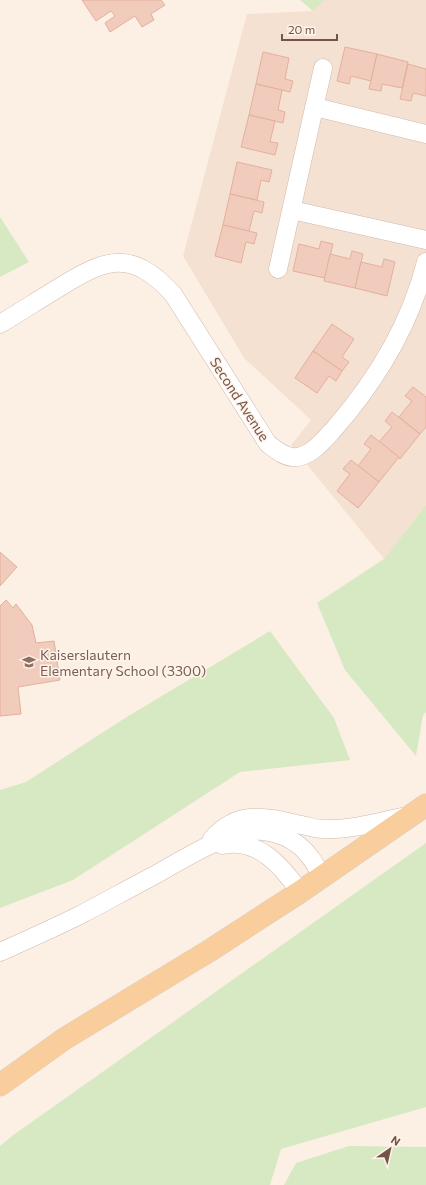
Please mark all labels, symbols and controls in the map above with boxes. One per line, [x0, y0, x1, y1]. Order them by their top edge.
scale bar [282, 16, 337, 42]
text: 20 m [288, 22, 315, 36]
street label: Second Avenue [207, 354, 273, 444]
place label: Kaiserslautern Elementary School (3300) [40, 646, 206, 679]
school or university icon: Kaiserslautern Elementary School (3300) [21, 654, 37, 670]
north arrow [370, 1129, 410, 1169]
text: N [389, 1133, 403, 1148]

